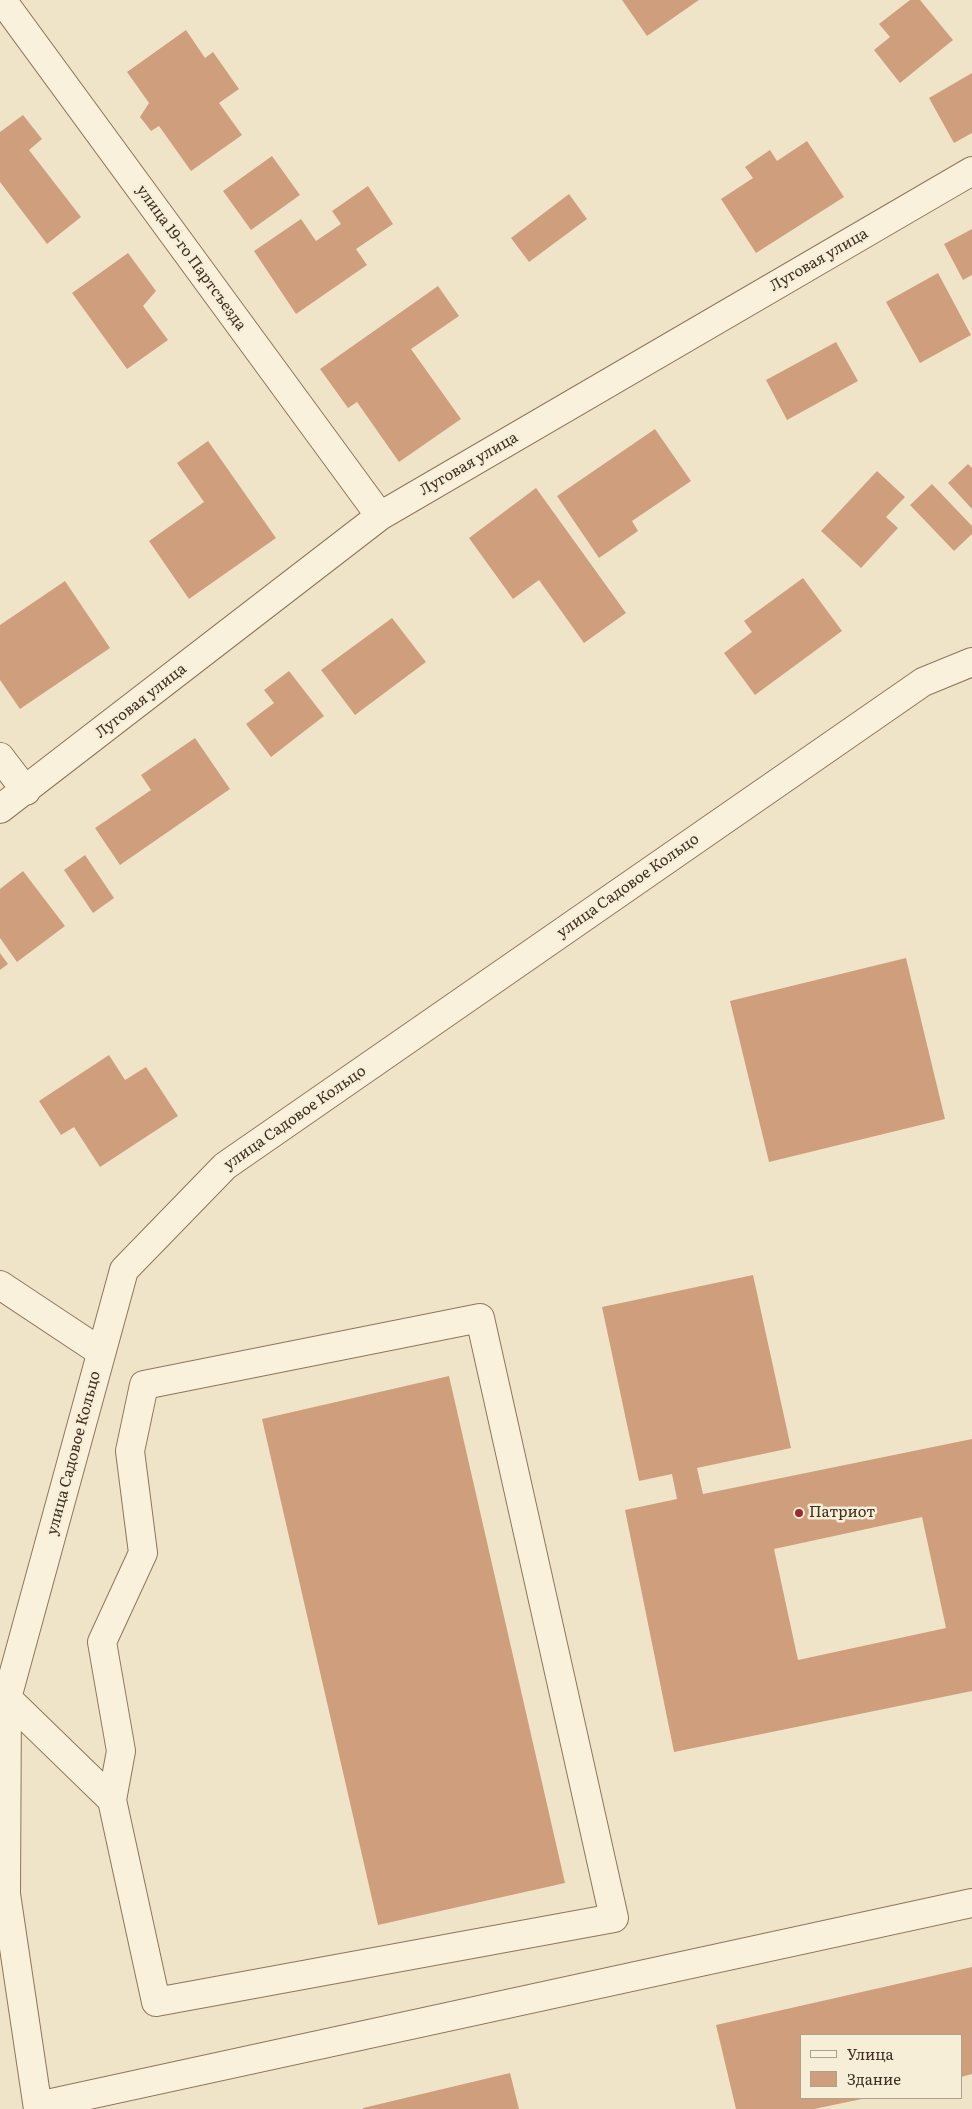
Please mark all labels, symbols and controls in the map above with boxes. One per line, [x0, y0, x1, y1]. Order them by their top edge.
street label: улица 19-го Партсъезда [132, 182, 250, 334]
street label: Луговая улица [767, 225, 871, 295]
street label: Луговая улица [417, 429, 521, 499]
street label: Луговая улица [92, 660, 190, 742]
street label: улица Садовое Кольцо [554, 830, 702, 942]
street label: улица Садовое Кольцо [221, 1062, 369, 1174]
street label: улица Садовое Кольцо [43, 1369, 105, 1537]
place label: Патриот [809, 1504, 875, 1522]
marker: Патриот [793, 1507, 805, 1519]
legend [800, 2034, 962, 2099]
text: Улица [847, 2042, 894, 2065]
text: Здание [847, 2067, 901, 2090]

